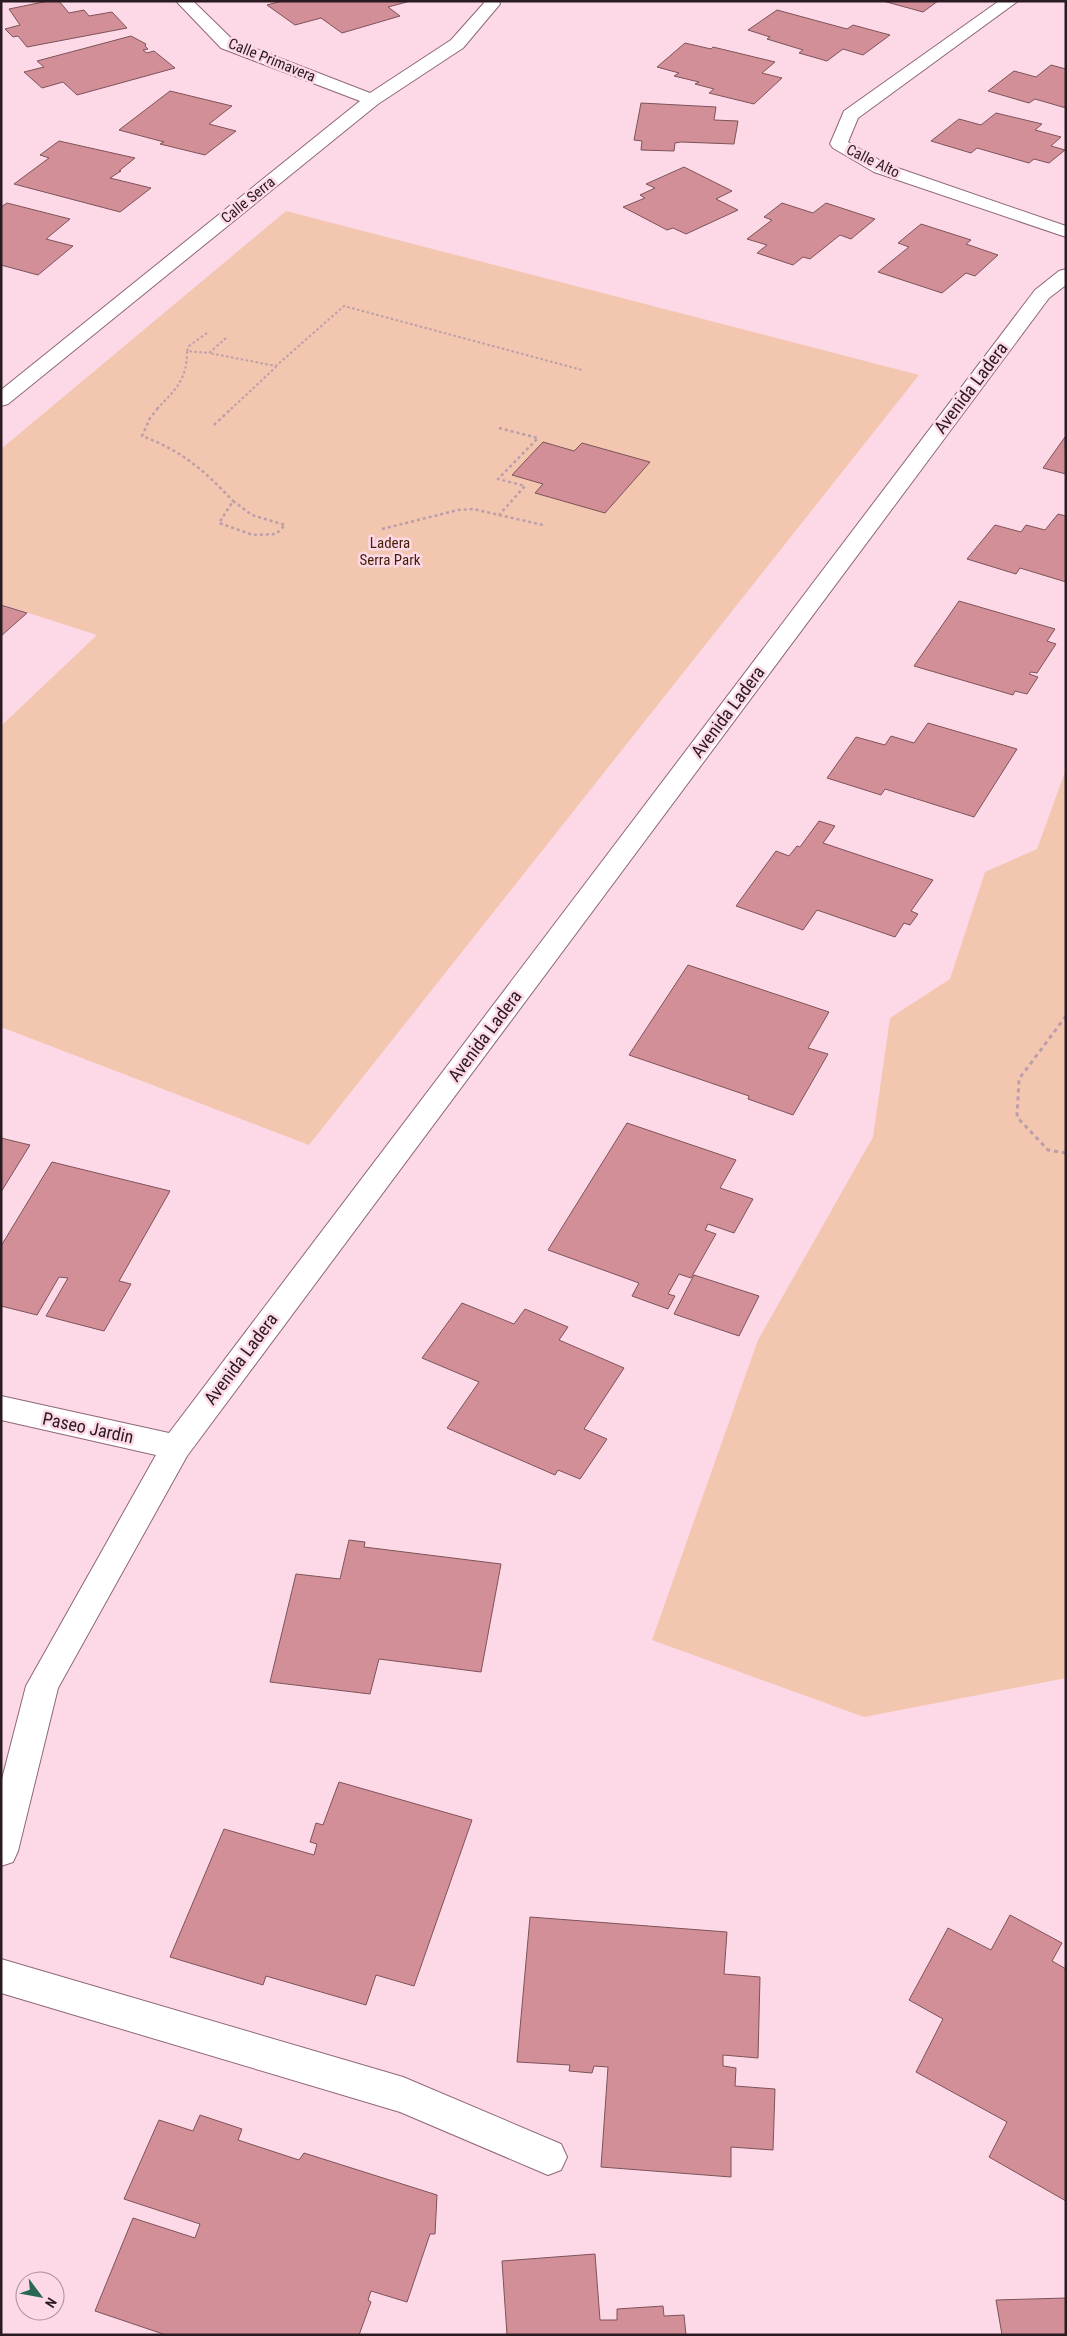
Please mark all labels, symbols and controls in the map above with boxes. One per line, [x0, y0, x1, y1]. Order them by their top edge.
street label: Calle Primavera [226, 34, 318, 86]
street label: Calle Alto [843, 140, 903, 182]
street label: Calle Serra [218, 173, 278, 227]
street label: Avenida Ladera [929, 338, 1012, 437]
park label: Ladera Serra Park [359, 534, 421, 569]
street label: Avenida Ladera [686, 662, 769, 761]
street label: Avenida Ladera [443, 986, 526, 1085]
street label: Avenida Ladera [199, 1309, 282, 1408]
street label: Paseo Jardin [41, 1408, 136, 1447]
north arrow [15, 2271, 65, 2321]
text: N [42, 2295, 60, 2311]

